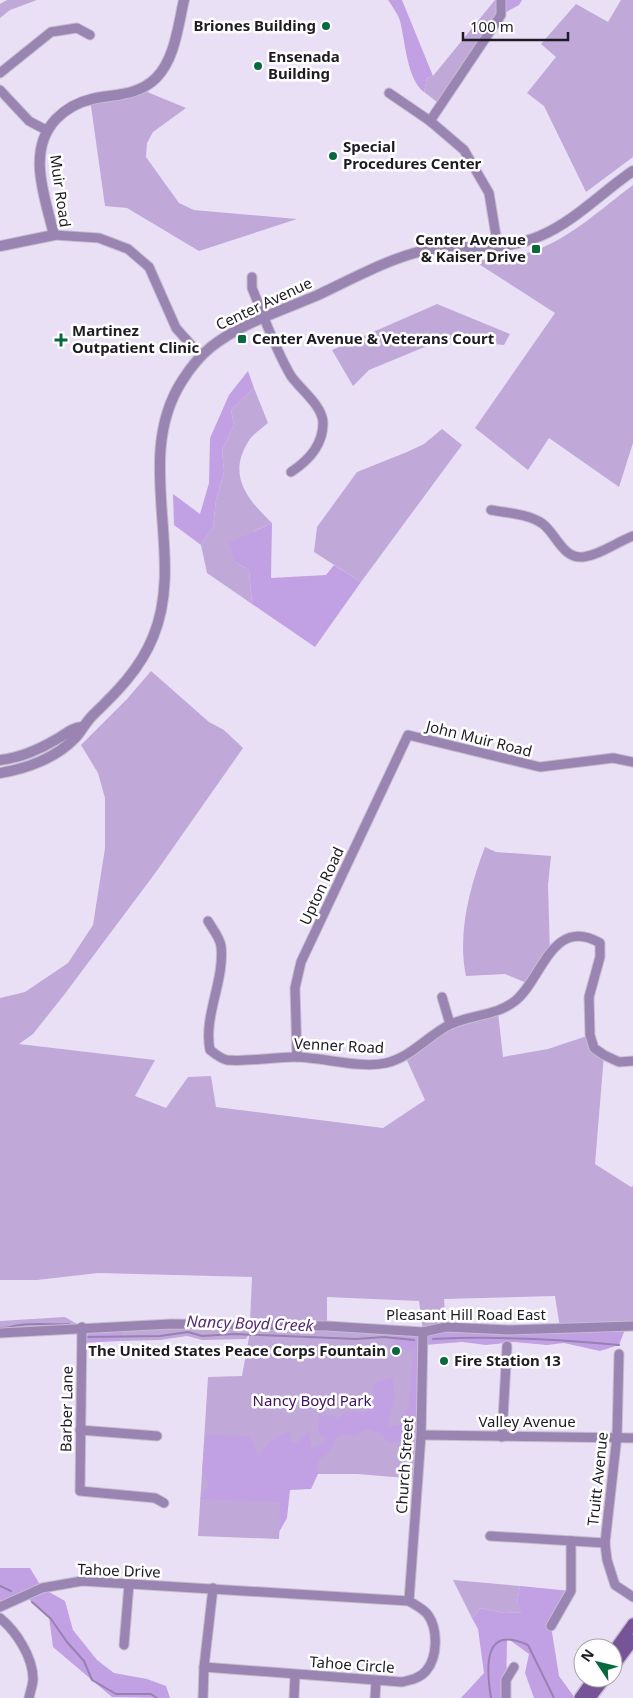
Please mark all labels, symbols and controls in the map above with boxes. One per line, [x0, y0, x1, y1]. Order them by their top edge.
scale bar [463, 10, 568, 42]
place label: Briones Building [193, 15, 316, 35]
text: 100 m [470, 16, 514, 36]
marker: Briones Building [320, 20, 332, 32]
place label: Ensenada Building [268, 46, 340, 83]
marker: Ensenada Building [252, 60, 264, 72]
place label: Special Procedures Center [343, 136, 482, 173]
marker: Special Procedures Center [327, 150, 339, 162]
street label: Muir Road [46, 153, 76, 228]
place label: Center Avenue & Kaiser Drive [415, 229, 526, 266]
marker: Center Avenue & Kaiser Drive [530, 243, 542, 255]
street label: Center Avenue [212, 272, 315, 334]
place label: Martinez Outpatient Clinic [72, 320, 200, 357]
place label: Center Avenue & Veterans Court [252, 328, 495, 348]
marker: Martinez Outpatient Clinic [54, 333, 68, 347]
marker: Center Avenue & Veterans Court [236, 333, 248, 345]
street label: John Muir Road [422, 715, 534, 761]
street label: Upton Road [294, 843, 348, 928]
street label: Venner Road [293, 1033, 385, 1057]
street label: Pleasant Hill Road East [386, 1304, 547, 1324]
water label: Nancy Boyd Creek [186, 1310, 315, 1336]
place label: The United States Peace Corps Fountain [88, 1340, 386, 1360]
marker: The United States Peace Corps Fountain [390, 1345, 402, 1357]
place label: Fire Station 13 [454, 1350, 561, 1370]
marker: Fire Station 13 [438, 1355, 450, 1367]
street label: Barber Lane [55, 1366, 77, 1452]
park label: Nancy Boyd Park [253, 1390, 371, 1410]
street label: Valley Avenue [478, 1411, 576, 1431]
street label: Church Street [391, 1417, 417, 1515]
street label: Truitt Avenue [582, 1431, 612, 1527]
street label: Tahoe Drive [77, 1559, 161, 1581]
north arrow [573, 1638, 623, 1688]
text: N [576, 1645, 598, 1665]
street label: Tahoe Circle [309, 1651, 395, 1677]

